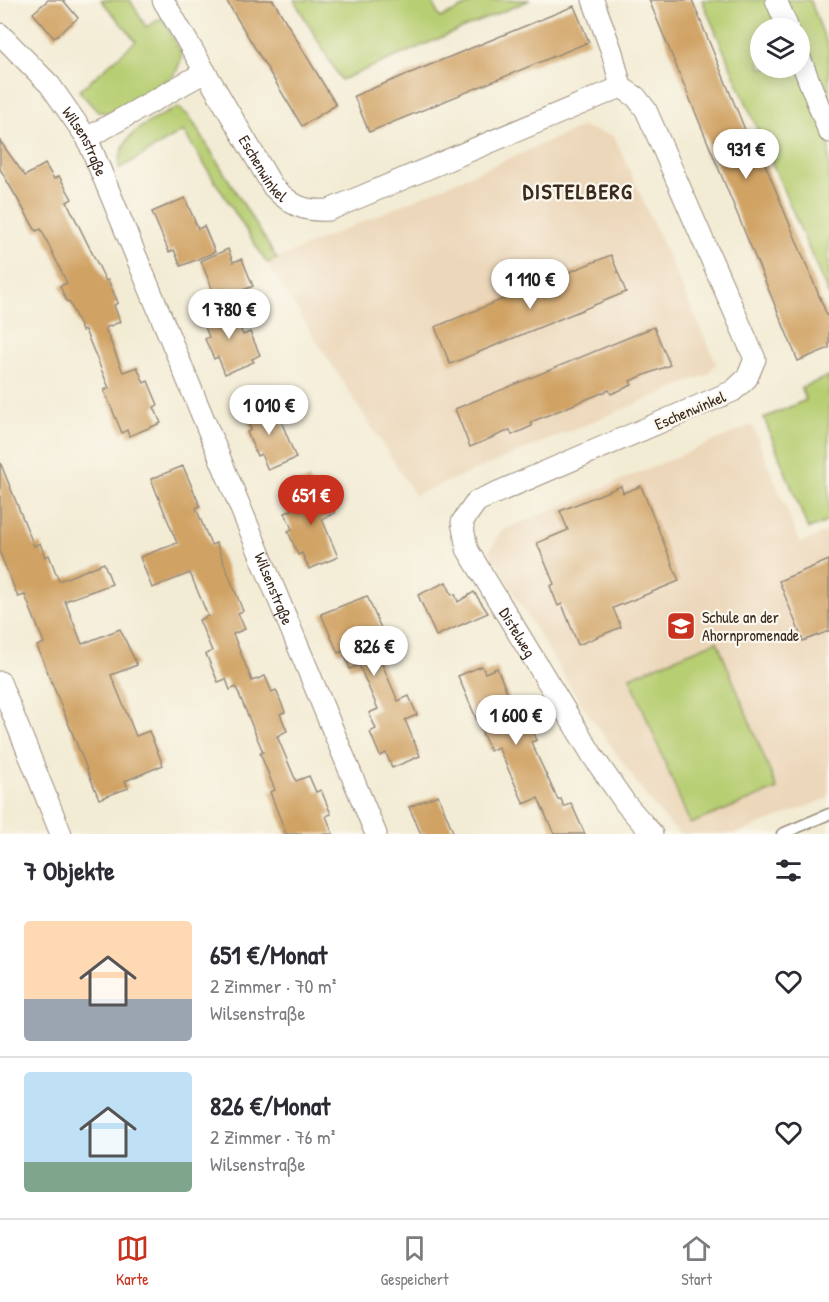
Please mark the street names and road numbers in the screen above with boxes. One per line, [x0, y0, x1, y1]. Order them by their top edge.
street label: Wilsenstraße [57, 102, 113, 180]
street label: Eschenwinkel [234, 131, 293, 207]
street label: Eschenwinkel [651, 385, 730, 435]
street label: Wilsenstraße [249, 549, 299, 629]
street label: Distelweg [494, 603, 541, 661]

